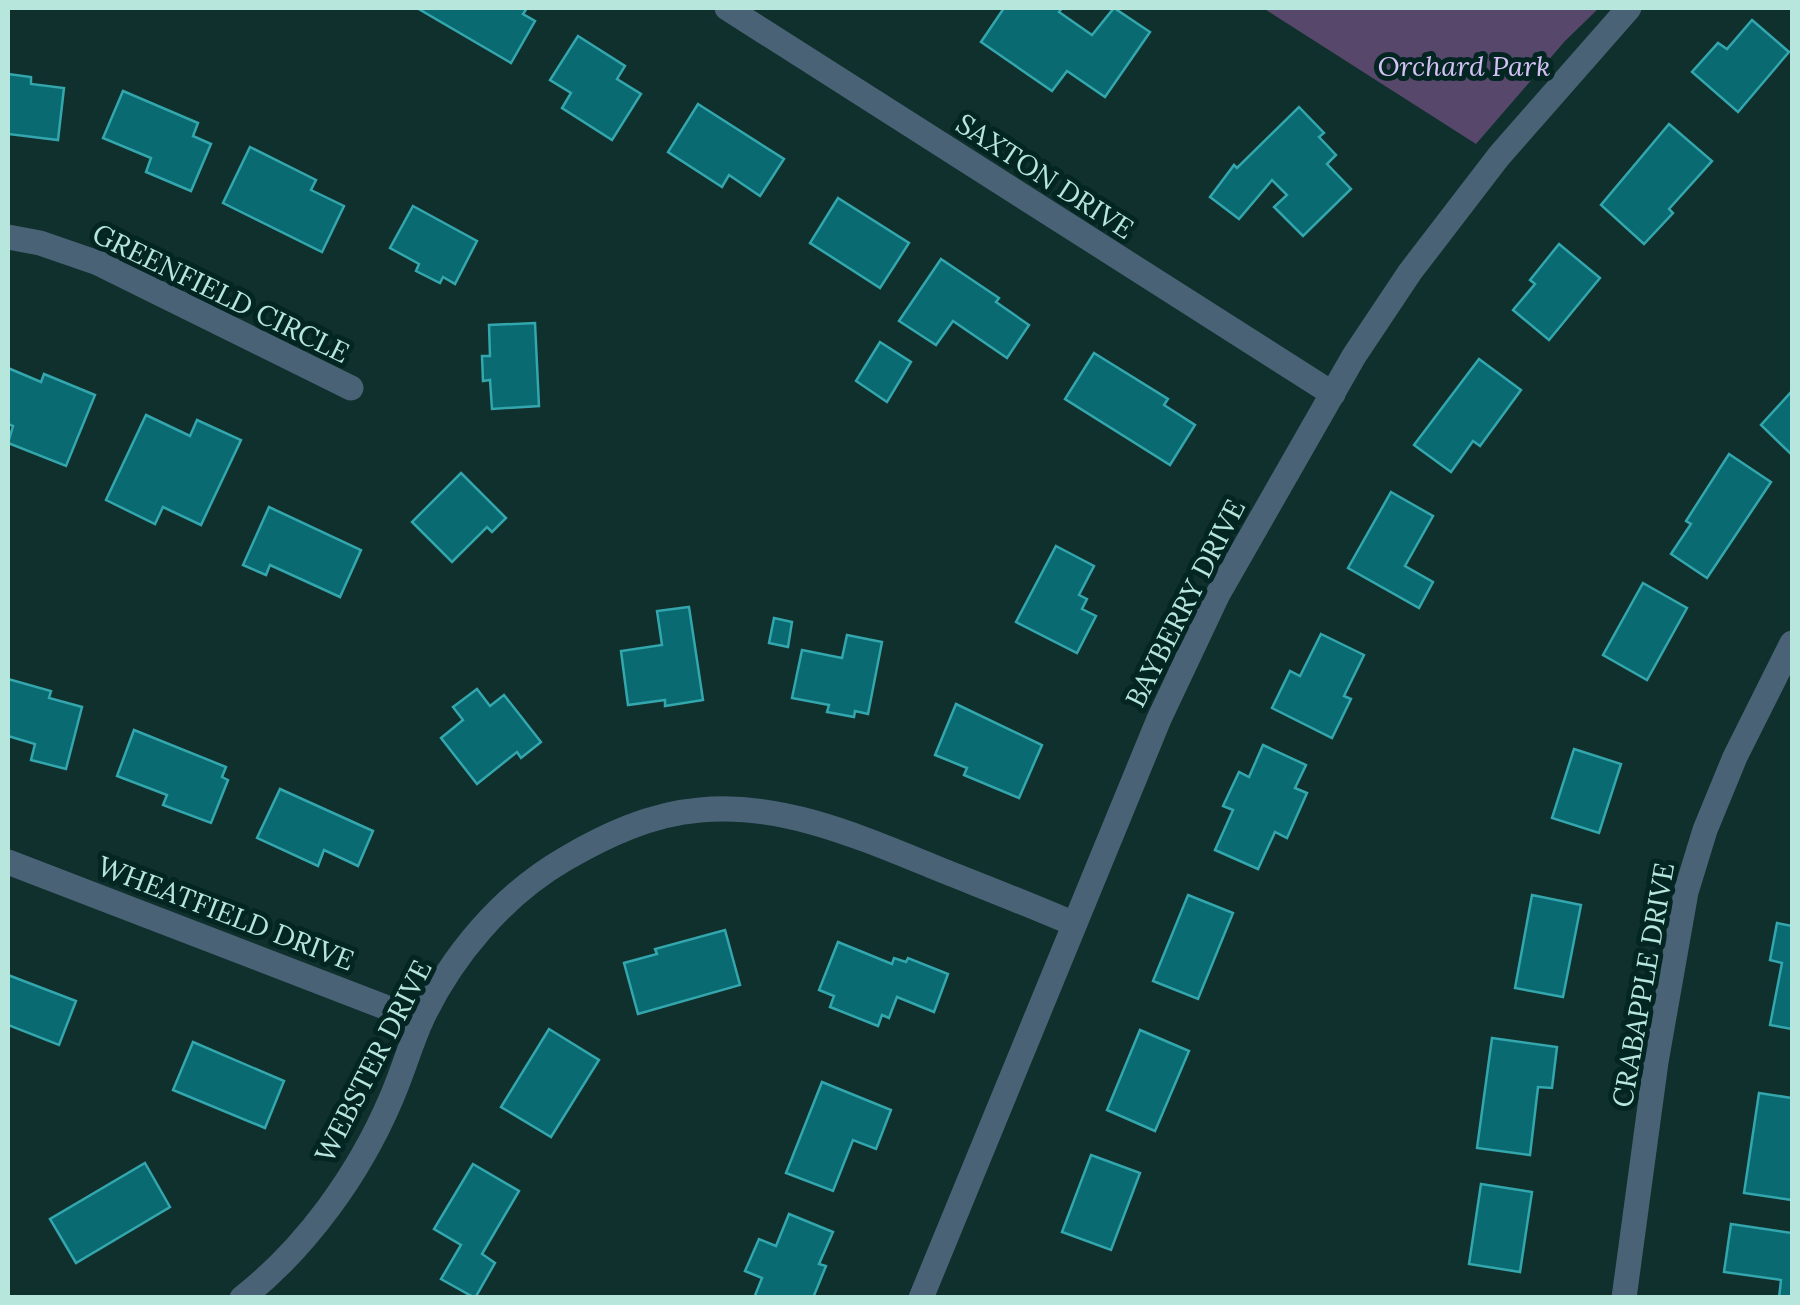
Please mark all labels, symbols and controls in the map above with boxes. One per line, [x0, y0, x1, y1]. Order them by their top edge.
park label: Orchard Park [1377, 48, 1551, 84]
street label: SAXTON DRIVE [949, 105, 1141, 247]
street label: GREENFIELD CIRCLE [87, 215, 355, 371]
street label: BAYBERRY DRIVE [1117, 493, 1253, 713]
street label: WHEATFIELD DRIVE [93, 848, 359, 978]
street label: CRABAPPLE DRIVE [1604, 860, 1682, 1110]
street label: WEBSTER DRIVE [307, 954, 439, 1168]

